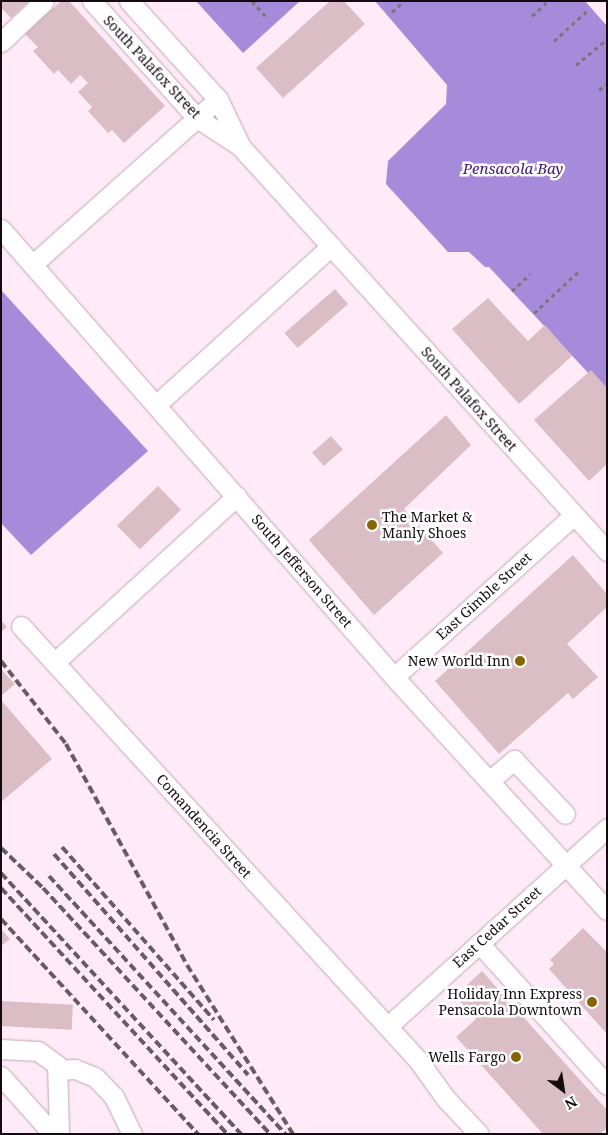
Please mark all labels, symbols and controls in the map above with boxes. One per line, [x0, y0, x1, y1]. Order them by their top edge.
street label: South Palafox Street [100, 12, 204, 122]
water label: Pensacola Bay [463, 160, 563, 178]
street label: South Palafox Street [418, 343, 520, 455]
place label: The Market & Manly Shoes [382, 509, 473, 542]
street label: South Jefferson Street [248, 511, 356, 631]
marker: The Market & Manly Shoes [366, 519, 378, 531]
street label: East Gimble Street [433, 549, 535, 643]
place label: New World Inn [408, 653, 510, 669]
marker: New World Inn [514, 655, 526, 667]
street label: Comandencia Street [153, 771, 255, 881]
street label: East Cedar Street [449, 883, 545, 971]
place label: Holiday Inn Express Pensacola Downtown [439, 986, 582, 1019]
marker: Holiday Inn Express Pensacola Downtown [586, 996, 598, 1008]
place label: Wells Fargo [428, 1049, 506, 1065]
marker: Wells Fargo [510, 1051, 522, 1063]
north arrow [538, 1065, 588, 1115]
text: N [561, 1092, 581, 1114]

